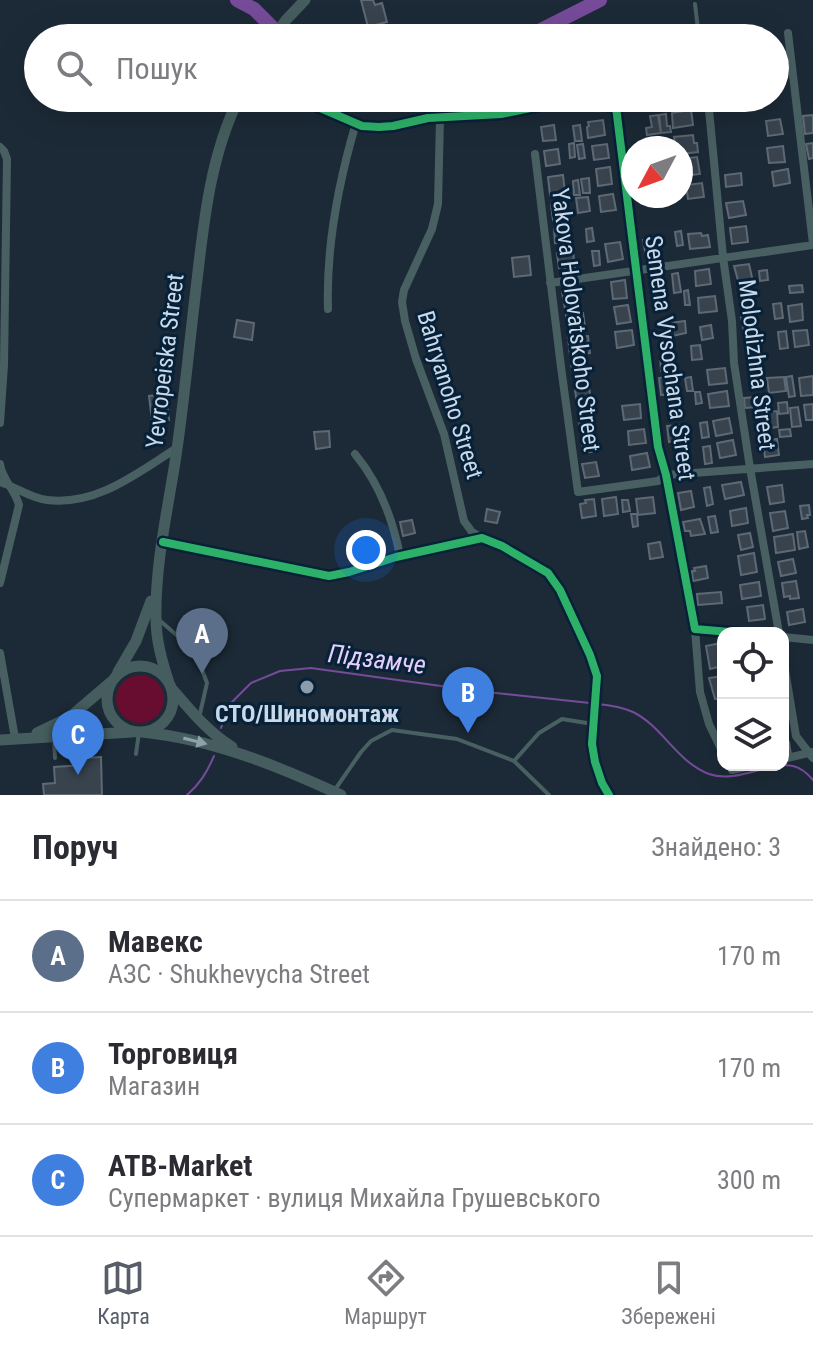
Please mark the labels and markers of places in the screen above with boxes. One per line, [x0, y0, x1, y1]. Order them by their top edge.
pin: A [176, 608, 228, 674]
pin: B [442, 667, 494, 733]
marker: СТО/Шиномонтаж [298, 678, 316, 696]
place label: СТО/Шиномонтаж [215, 700, 399, 728]
pin: C [52, 709, 104, 775]

